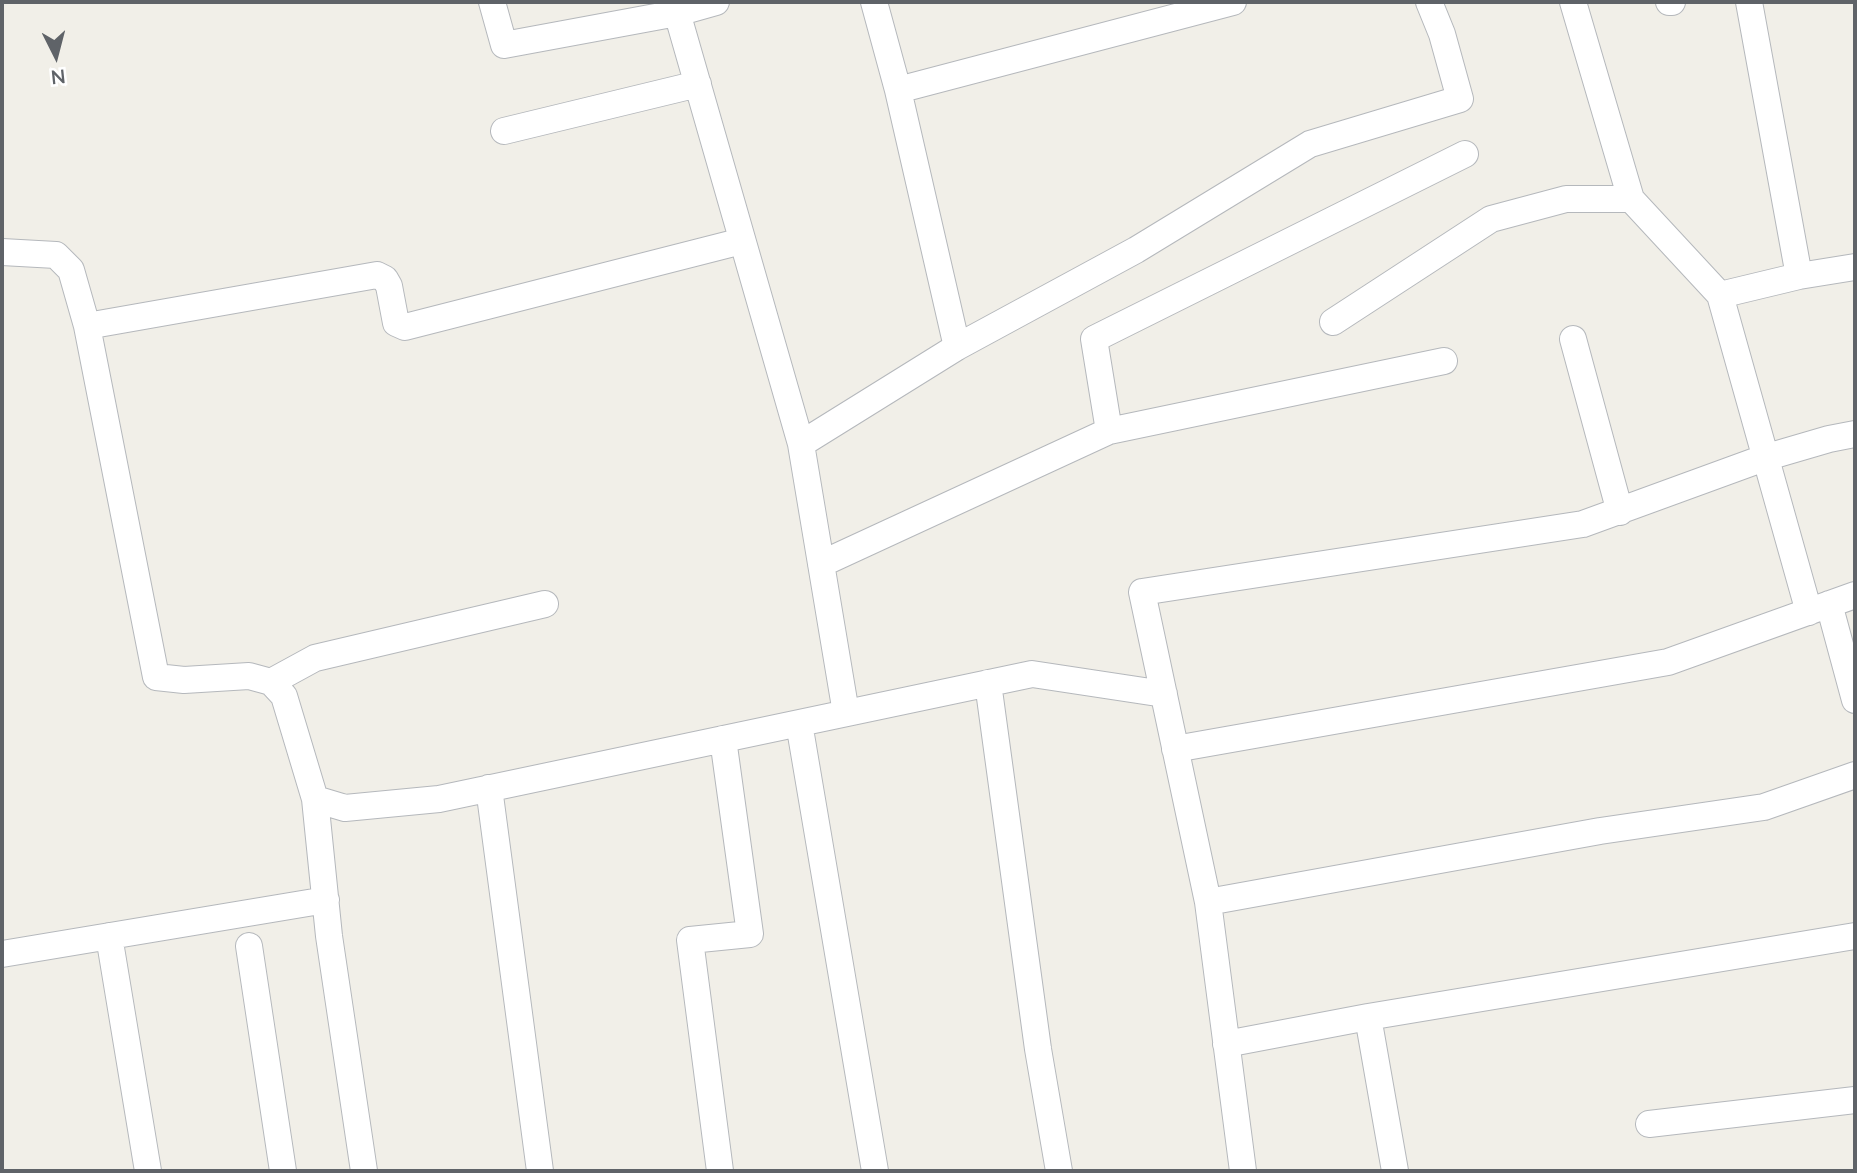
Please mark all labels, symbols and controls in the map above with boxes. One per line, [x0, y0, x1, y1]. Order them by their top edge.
north arrow [21, 21, 91, 91]
text: N [50, 65, 67, 90]

